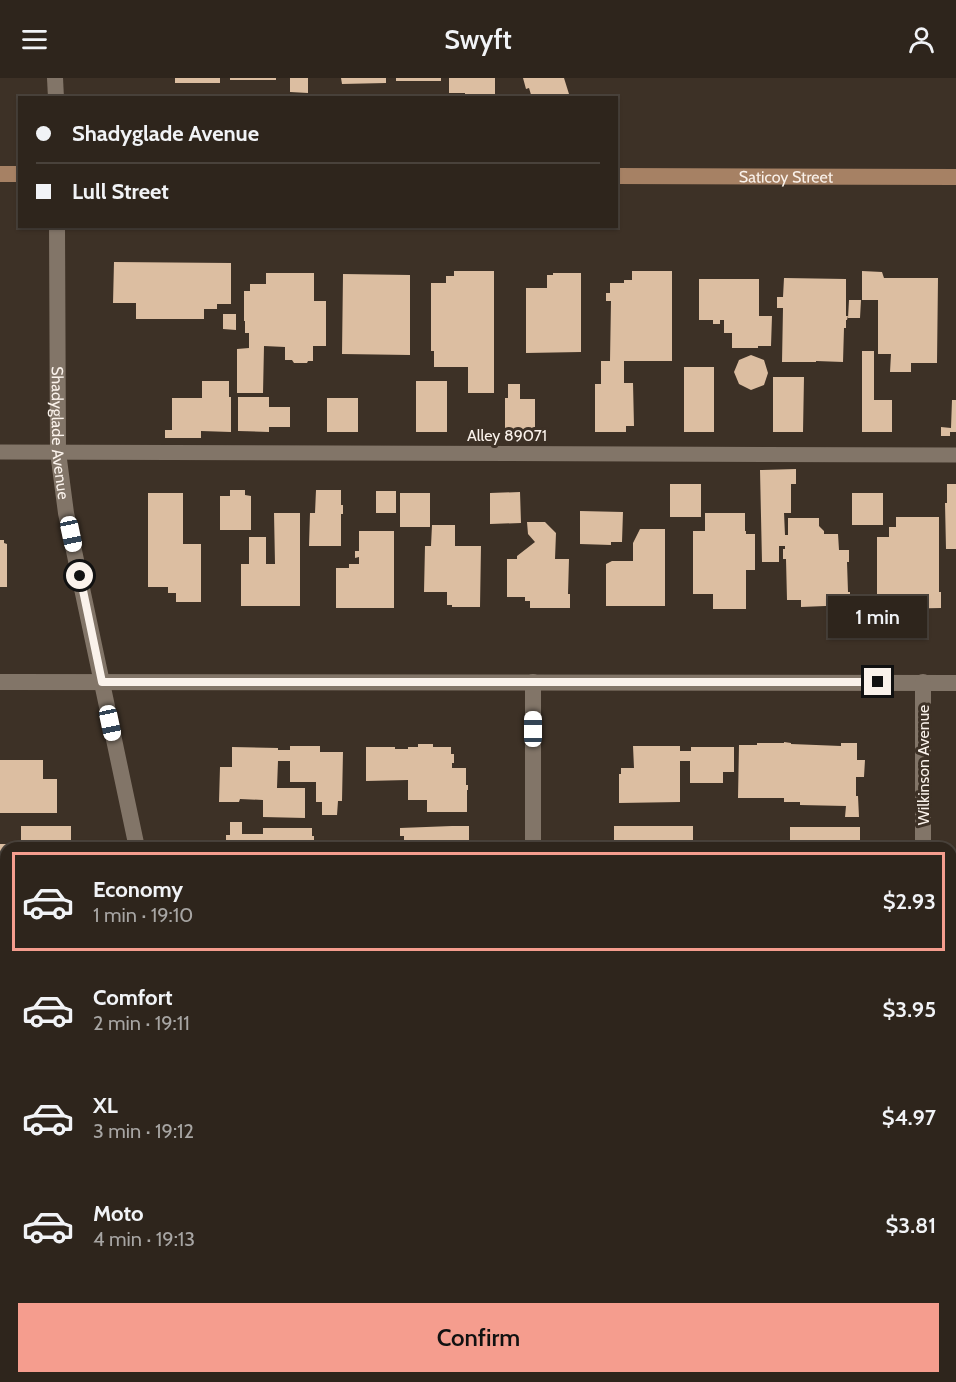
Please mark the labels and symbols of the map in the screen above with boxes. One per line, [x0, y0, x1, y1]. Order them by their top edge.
street label: Saticoy Street [739, 167, 834, 186]
street label: Shadyglade Avenue [48, 366, 74, 501]
street label: Alley 89071 [467, 426, 547, 445]
car [58, 515, 84, 553]
route start [66, 562, 93, 589]
callout: 1 min [828, 595, 928, 637]
route end [864, 668, 891, 695]
car [97, 704, 123, 742]
street label: Wilkinson Avenue [914, 705, 933, 825]
car [524, 711, 542, 747]

